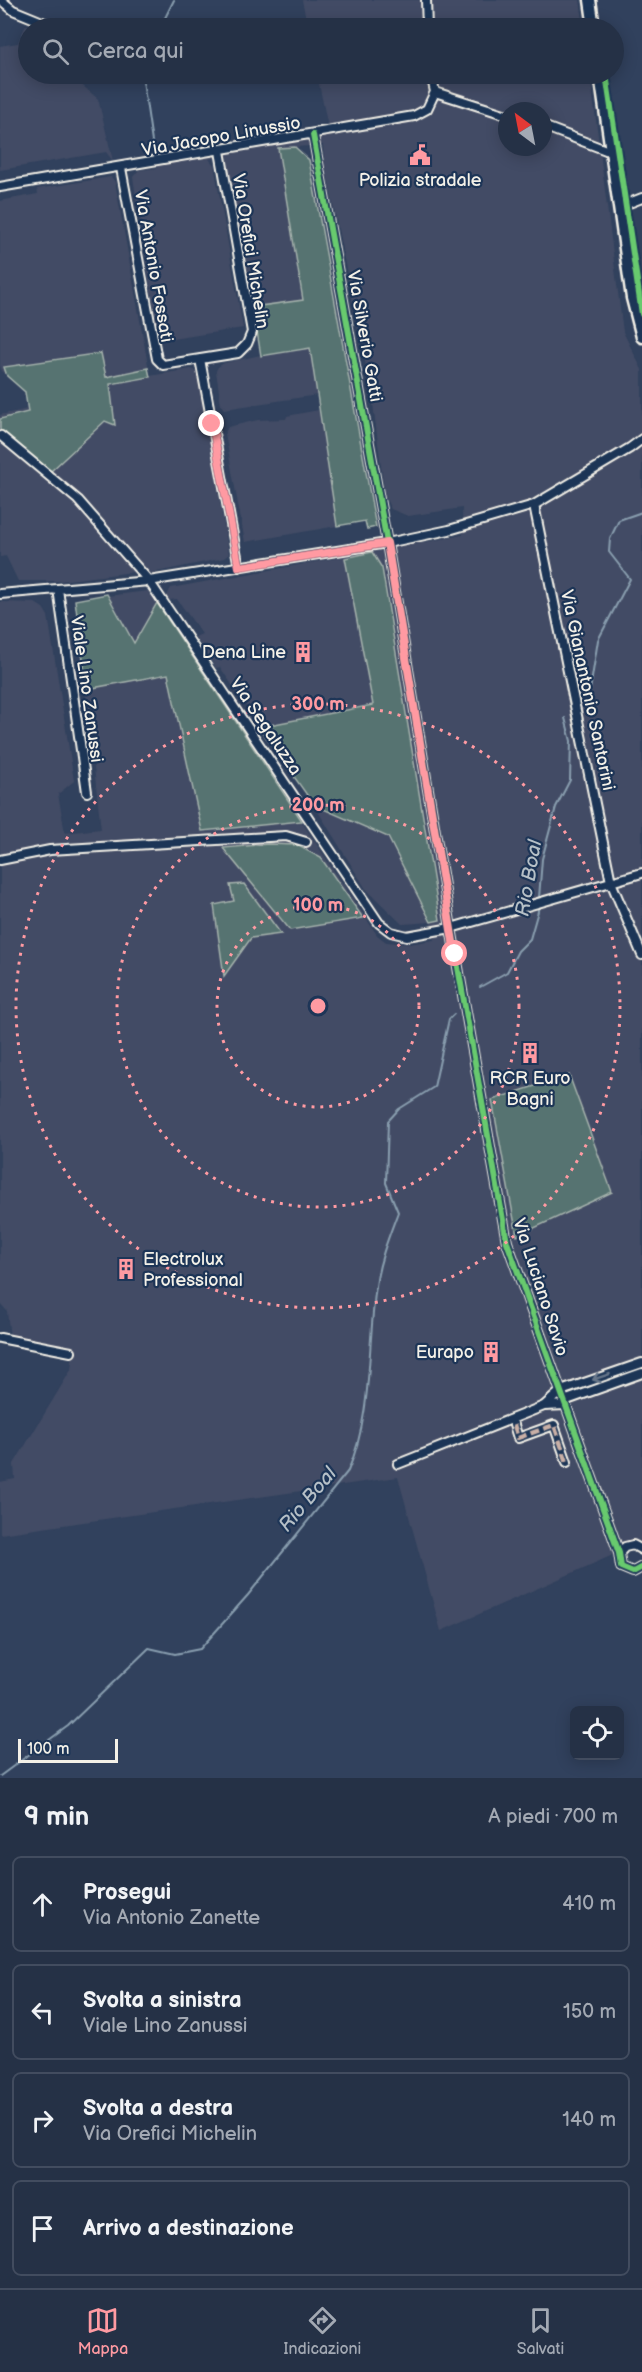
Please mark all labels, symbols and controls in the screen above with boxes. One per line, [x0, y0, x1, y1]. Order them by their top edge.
search box [18, 18, 624, 84]
icon: search [39, 35, 72, 68]
text: Cerca qui [87, 38, 184, 65]
north arrow [498, 102, 552, 156]
street label: Via Jacopo Linussio [140, 112, 302, 161]
public building icon: Polizia stradale [408, 143, 432, 167]
place label: Polizia stradale [359, 170, 482, 191]
street label: Via Orefici Michelin [228, 172, 273, 330]
street label: Via Antonio Fossati [130, 188, 177, 344]
street label: Via Silverio Gatti [343, 269, 386, 403]
route end [198, 410, 224, 436]
street label: Via Gianantonio Santorini [556, 588, 619, 792]
street label: Viale Lino Zanussi [66, 614, 107, 764]
building icon: Dena Line [291, 640, 315, 664]
place label: Dena Line [202, 642, 286, 663]
street label: Via Segaluzza [225, 673, 306, 779]
text: 300 m [291, 694, 345, 715]
text: 200 m [291, 795, 345, 816]
water label: Rio Boal [510, 837, 548, 918]
text: 100 m [293, 895, 343, 916]
route start [441, 940, 467, 966]
centre of rings [308, 996, 328, 1016]
building icon: RCR Euro Bagni [518, 1041, 542, 1065]
place label: RCR Euro Bagni [490, 1068, 571, 1110]
street label: Via Luciano Savio [508, 1216, 573, 1359]
place label: Electrolux Professional [143, 1249, 243, 1291]
building icon: Electrolux Professional [114, 1257, 138, 1281]
building icon: Eurapo [479, 1340, 503, 1364]
place label: Eurapo [416, 1342, 474, 1363]
one-way arrow [592, 1373, 611, 1384]
water label: Rio Boal [274, 1461, 343, 1537]
map controls [570, 1706, 624, 1760]
button: locate [570, 1706, 624, 1760]
scale bar [18, 1736, 118, 1764]
text: 100 m [27, 1740, 70, 1759]
text: 9 min [24, 1802, 89, 1833]
text: A piedi · 700 m [488, 1805, 618, 1829]
text: Prosegui [83, 1879, 171, 1906]
icon: ahead [26, 1888, 59, 1921]
text: 410 m [562, 1892, 616, 1916]
text: Via Antonio Zanette [83, 1906, 260, 1930]
text: Svolta a sinistra [83, 1987, 242, 2014]
icon: left [26, 1996, 59, 2029]
text: 150 m [563, 2000, 616, 2024]
text: Viale Lino Zanussi [83, 2014, 248, 2038]
text: Svolta a destra [83, 2095, 233, 2122]
icon: right [26, 2104, 59, 2137]
text: 140 m [562, 2108, 616, 2132]
text: Via Orefici Michelin [83, 2122, 257, 2146]
icon: arrive [26, 2212, 59, 2245]
text: Arrivo a destinazione [83, 2215, 294, 2242]
tab: Mappa [78, 2304, 128, 2359]
tab: Indicazioni [284, 2304, 361, 2359]
tab: Salvati [517, 2304, 564, 2359]

